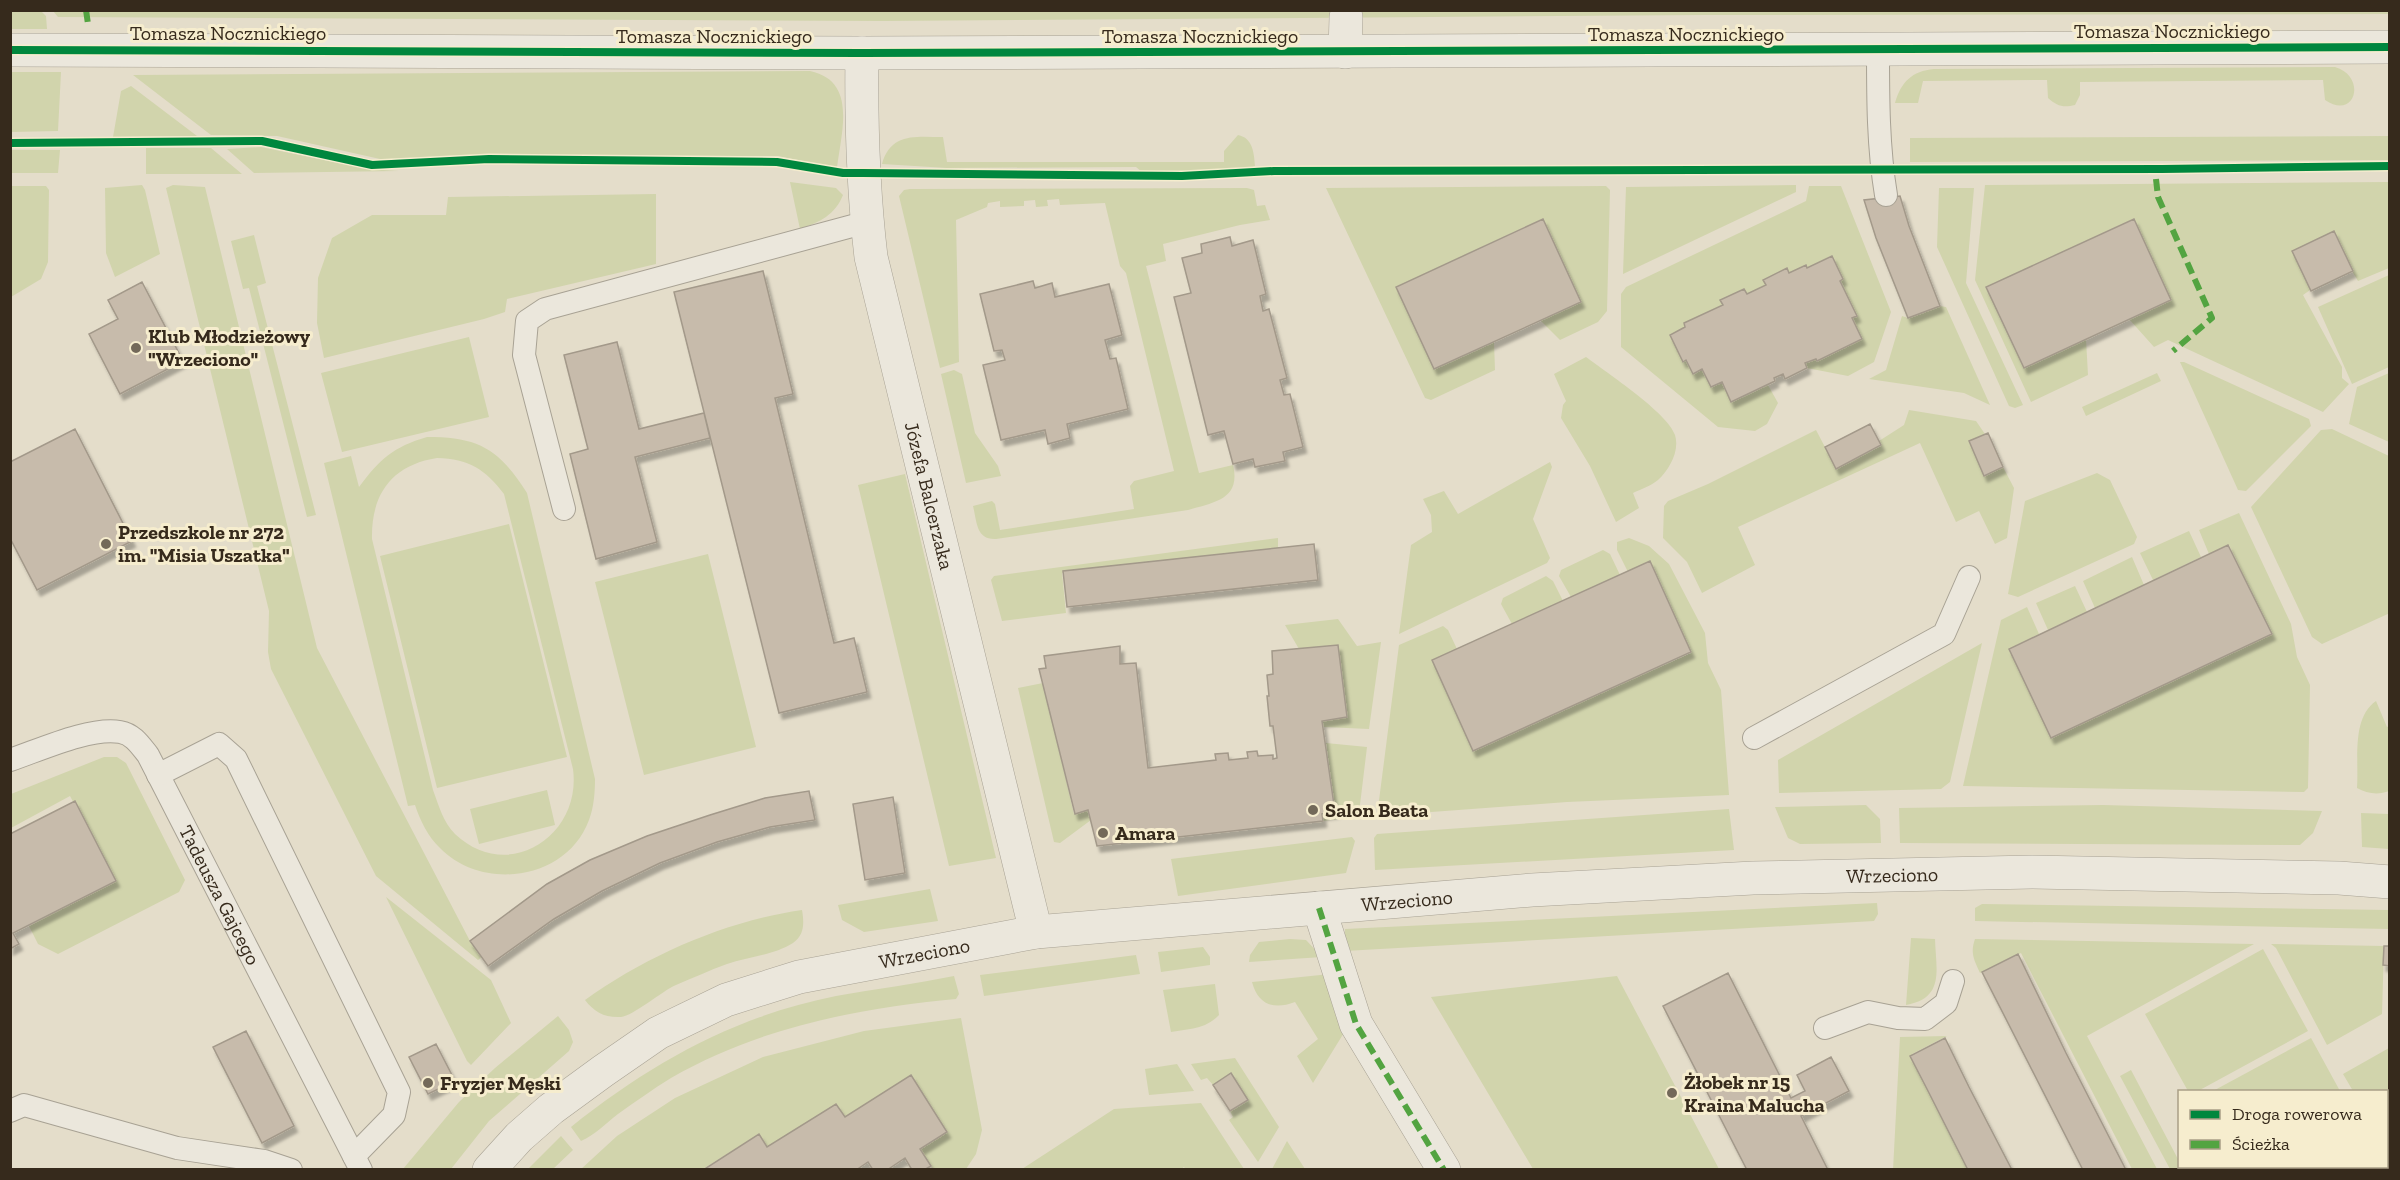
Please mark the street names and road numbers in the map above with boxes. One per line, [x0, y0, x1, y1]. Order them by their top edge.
street label: Tomasza Nocznickiego [2074, 19, 2270, 43]
street label: Tomasza Nocznickiego [130, 21, 326, 45]
street label: Tomasza Nocznickiego [1588, 22, 1784, 46]
street label: Tomasza Nocznickiego [616, 24, 812, 48]
street label: Tomasza Nocznickiego [1102, 24, 1298, 48]
street label: Józefa Balcerzaka [900, 419, 959, 572]
street label: Tadeusza Gajcego [174, 821, 266, 969]
street label: Wrzeciono [1846, 862, 1938, 888]
street label: Wrzeciono [1360, 885, 1454, 916]
street label: Wrzeciono [877, 933, 972, 974]

